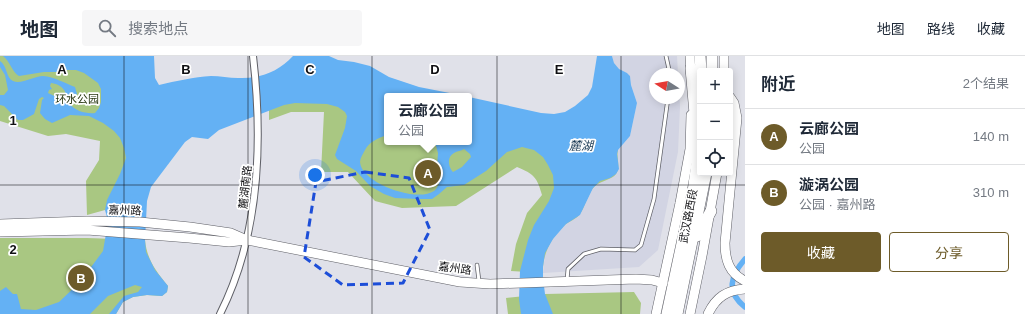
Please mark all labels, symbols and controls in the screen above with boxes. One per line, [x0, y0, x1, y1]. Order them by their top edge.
search box [82, 10, 362, 46]
icon: search [96, 17, 118, 39]
text: 地图 [20, 19, 58, 40]
text: 搜索地点 [128, 20, 188, 37]
text: 地图 [877, 21, 905, 37]
text: 路线 [927, 21, 955, 37]
text: 收藏 [977, 21, 1005, 37]
text: A [57, 62, 67, 77]
text: B [181, 62, 191, 77]
text: C [305, 62, 315, 77]
text: D [430, 62, 440, 77]
text: E [555, 62, 564, 77]
north arrow [649, 68, 685, 104]
map controls [697, 68, 733, 176]
button: + [697, 68, 733, 104]
text: 附近 [761, 75, 795, 94]
text: 2个结果 [963, 76, 1009, 91]
park label: 环水公园 [55, 93, 99, 105]
popup [384, 93, 472, 145]
text: 云廊公园 [398, 102, 458, 119]
button: − [697, 104, 733, 140]
text: 1 [9, 113, 17, 128]
text: 云廊公园 [799, 120, 859, 137]
text: 公园 [398, 123, 424, 138]
text: A [769, 129, 779, 144]
text: 140 m [973, 129, 1009, 144]
water label: 麓湖 [569, 139, 595, 153]
button: locate [697, 140, 733, 176]
text: 公园 [799, 141, 825, 156]
pin: A [415, 158, 441, 188]
street label: 麓湖南路 [237, 164, 253, 210]
your location [305, 165, 325, 185]
text: 漩涡公园 [799, 176, 859, 193]
text: B [769, 185, 779, 200]
text: 310 m [973, 185, 1009, 200]
street label: 武汉路西段 [677, 188, 699, 244]
text: 公园 · 嘉州路 [799, 197, 876, 212]
street label: 嘉州路 [108, 203, 142, 217]
button: 收藏 [761, 232, 881, 272]
button: 分享 [889, 232, 1009, 272]
text: 2 [9, 242, 17, 257]
street label: 嘉州路 [438, 260, 472, 276]
pin: B [68, 263, 94, 293]

